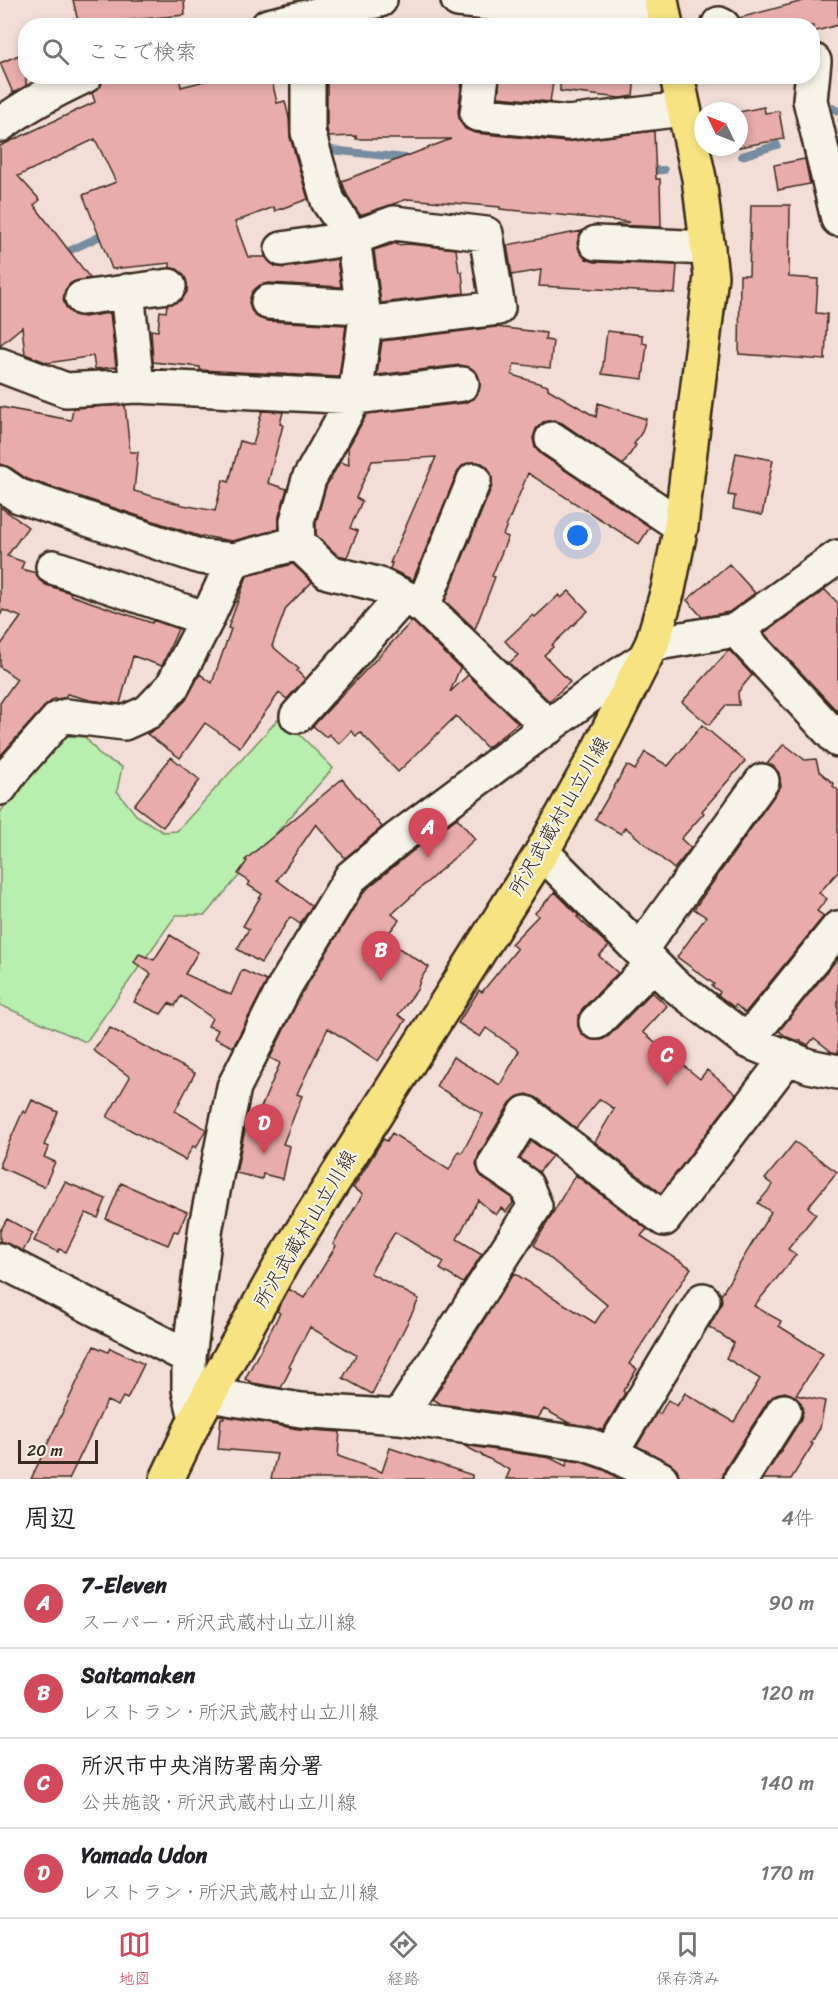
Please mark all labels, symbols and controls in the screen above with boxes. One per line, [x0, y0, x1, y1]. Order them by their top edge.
search box [18, 18, 820, 84]
text: ここで検索 [87, 32, 197, 71]
icon: search [39, 35, 72, 68]
north arrow [694, 102, 748, 156]
your location [563, 521, 592, 550]
street label: 所沢武蔵村山立川線 [499, 729, 619, 903]
pin: A [408, 808, 448, 858]
pin: B [362, 932, 400, 981]
pin: C [648, 1036, 686, 1086]
pin: D [244, 1104, 284, 1154]
street label: 所沢武蔵村山立川線 [244, 1143, 366, 1315]
text: 20 m [27, 1436, 63, 1465]
scale bar [18, 1437, 98, 1464]
text: 周辺 [24, 1495, 76, 1541]
text: 4件 [782, 1501, 814, 1536]
text: 7-Eleven [81, 1566, 167, 1605]
text: A [37, 1586, 50, 1621]
text: 90 m [769, 1586, 814, 1621]
text: スーパー · 所沢武蔵村山立川線 [81, 1605, 356, 1640]
text: Saitamaken [81, 1656, 195, 1695]
text: B [37, 1676, 50, 1711]
text: 120 m [761, 1676, 814, 1711]
text: レストラン · 所沢武蔵村山立川線 [81, 1695, 378, 1730]
text: 所沢市中央消防署南分署 [81, 1746, 323, 1785]
text: C [37, 1766, 50, 1801]
text: 140 m [760, 1766, 814, 1801]
text: 公共施設 · 所沢武蔵村山立川線 [81, 1785, 357, 1820]
text: Yamada Udon [81, 1836, 207, 1875]
text: D [38, 1856, 49, 1891]
text: 170 m [761, 1856, 814, 1891]
text: レストラン · 所沢武蔵村山立川線 [81, 1875, 378, 1910]
tab: 地図 [118, 1928, 151, 1993]
tab: 経路 [387, 1928, 420, 1993]
tab: 保存済み [656, 1928, 720, 1993]

